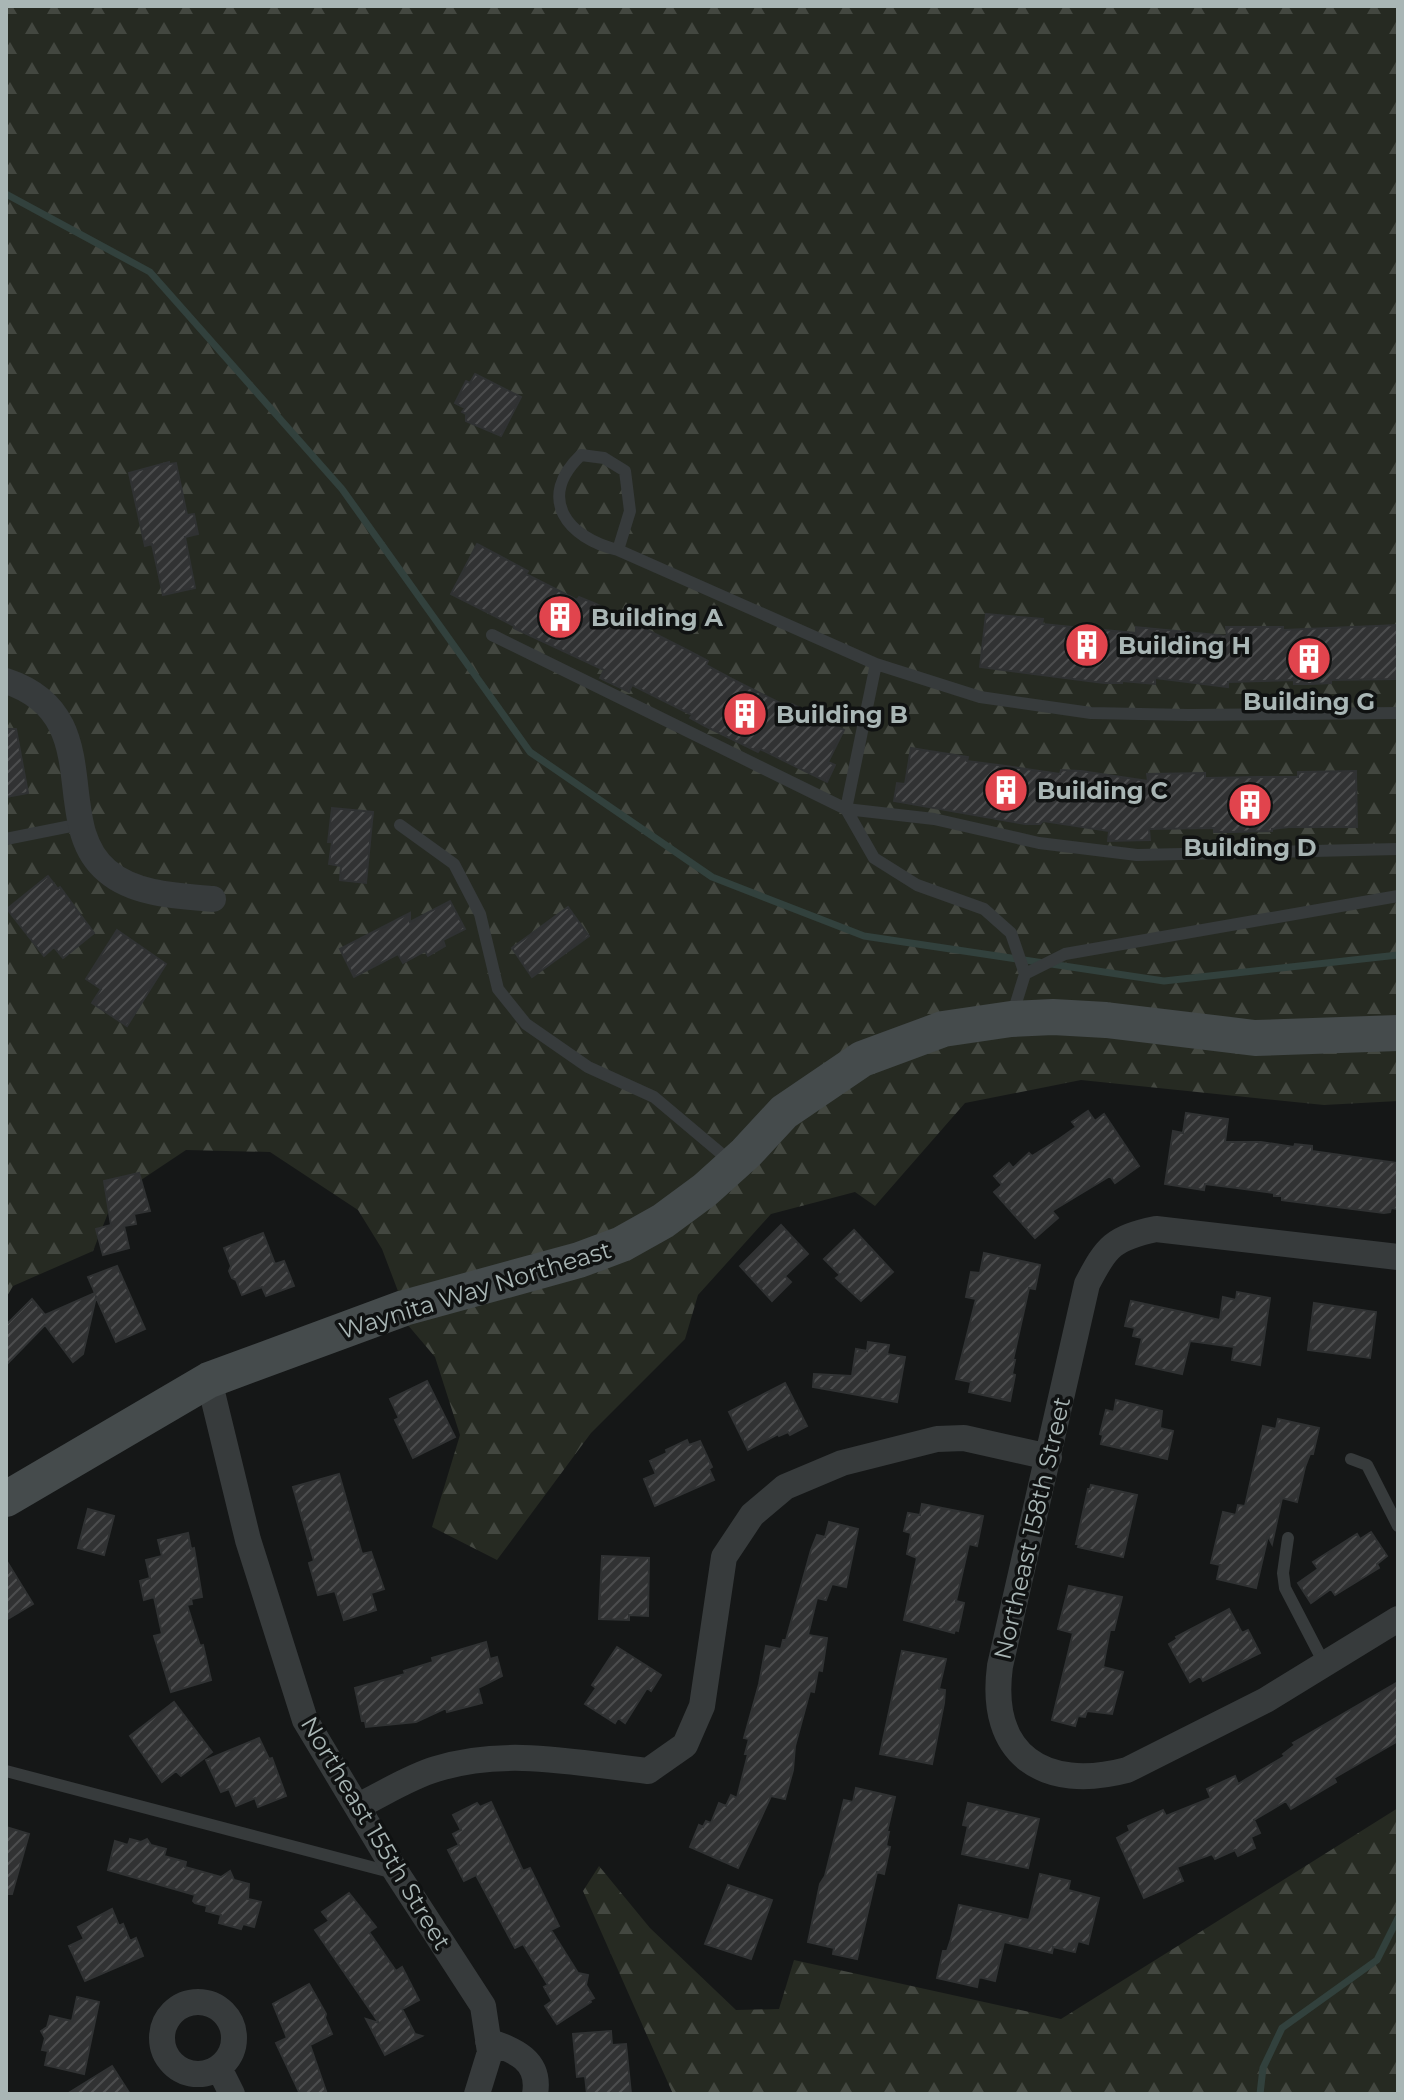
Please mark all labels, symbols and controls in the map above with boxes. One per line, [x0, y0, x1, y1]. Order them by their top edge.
building icon: Building A [536, 593, 584, 641]
place label: Building A [591, 603, 723, 632]
building icon: Building H [1063, 621, 1111, 669]
place label: Building H [1118, 631, 1251, 660]
building icon: Building G [1285, 635, 1333, 683]
place label: Building G [1243, 687, 1375, 716]
building icon: Building B [721, 690, 769, 738]
place label: Building B [776, 700, 908, 729]
building icon: Building C [982, 766, 1030, 814]
place label: Building C [1037, 776, 1168, 805]
building icon: Building D [1226, 781, 1274, 829]
place label: Building D [1183, 833, 1317, 862]
street label: Waynita Way Northeast [336, 1235, 615, 1345]
street label: Northeast 158th Street [988, 1393, 1076, 1662]
street label: Northeast 155th Street [295, 1711, 457, 1955]

